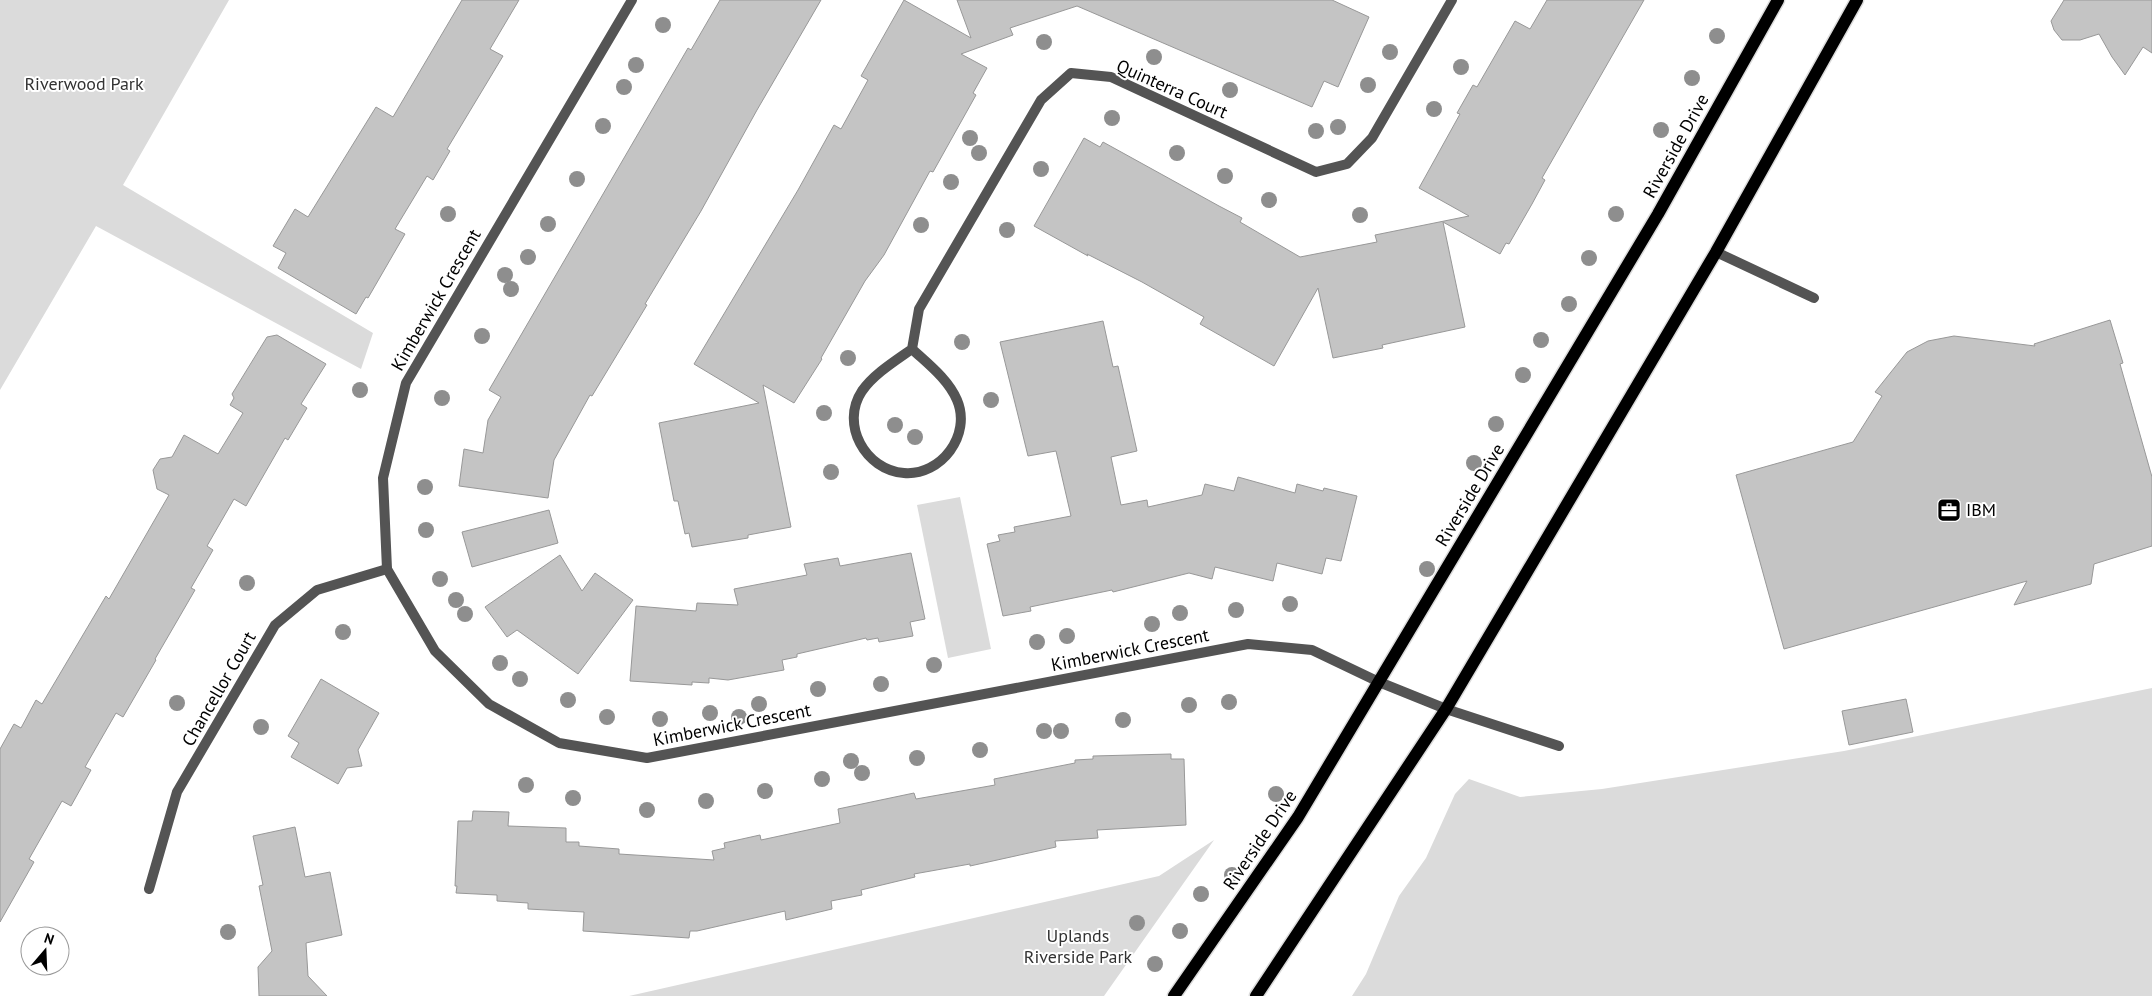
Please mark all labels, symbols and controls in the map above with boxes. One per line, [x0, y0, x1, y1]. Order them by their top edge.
street label: Quinterra Court [1113, 54, 1231, 123]
park label: Riverwood Park [24, 72, 144, 95]
street label: Riverside Drive [1637, 90, 1714, 202]
street label: Kimberwick Crescent [386, 225, 486, 375]
street label: Riverside Drive [1430, 439, 1509, 550]
office icon: IBM [1936, 497, 1962, 523]
place label: IBM [1966, 498, 1996, 521]
street label: Kimberwick Crescent [1049, 623, 1211, 676]
street label: Chancellor Court [176, 627, 261, 750]
street label: Kimberwick Crescent [651, 698, 813, 751]
street label: Riverside Drive [1218, 785, 1301, 894]
park label: Uplands Riverside Park [1024, 924, 1133, 968]
north arrow [20, 926, 70, 976]
text: N [42, 929, 57, 949]

